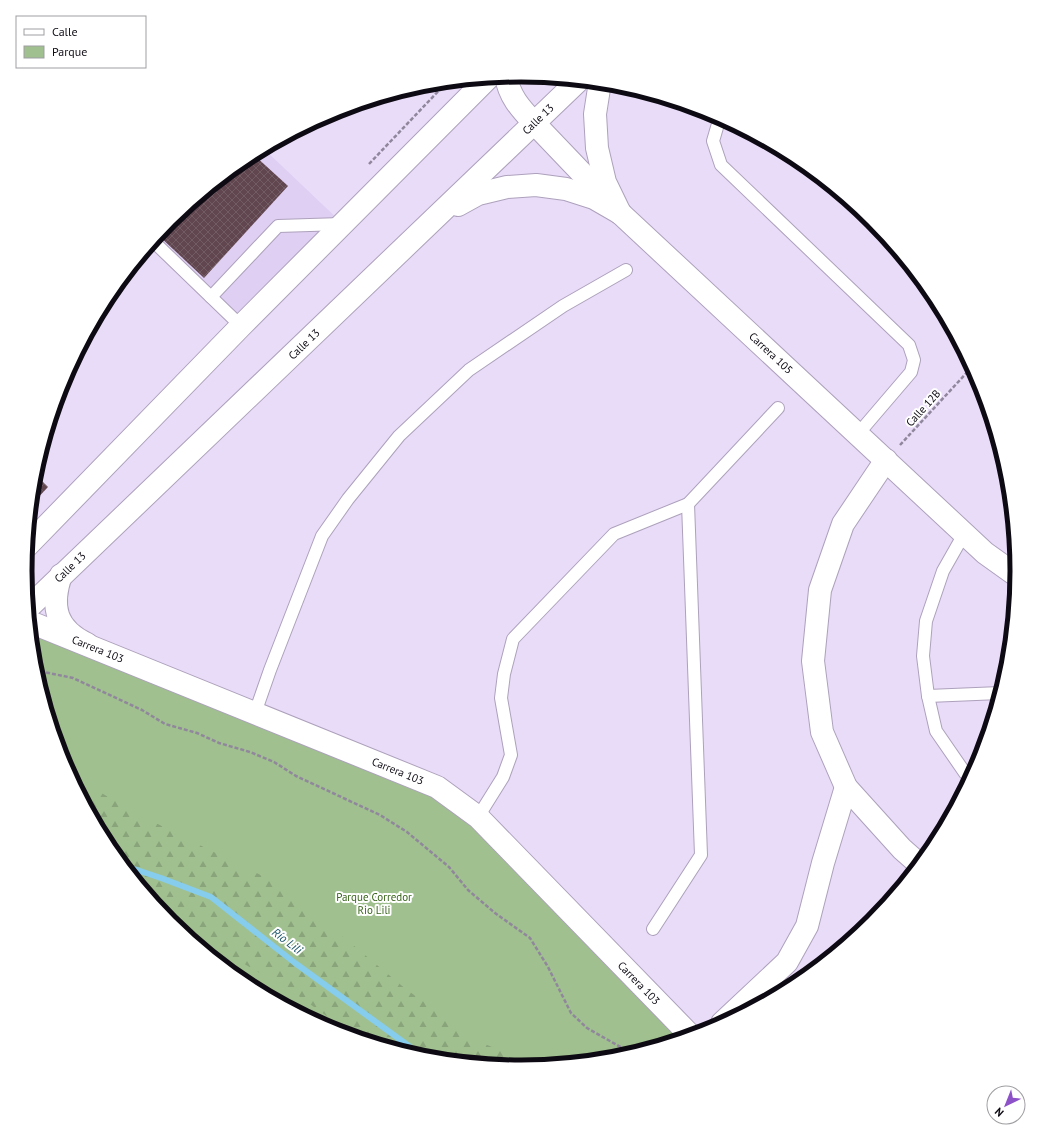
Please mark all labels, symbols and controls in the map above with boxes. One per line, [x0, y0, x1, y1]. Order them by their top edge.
legend [16, 16, 146, 68]
text: Calle [52, 24, 78, 39]
text: Parque [52, 44, 87, 59]
street label: Calle 13 [519, 101, 557, 137]
street label: Calle 13 [285, 326, 323, 362]
street label: Carrera 105 [746, 329, 796, 377]
street label: Calle 12B [903, 387, 943, 429]
street label: Calle 13 [51, 549, 89, 585]
street label: Carrera 103 [70, 632, 126, 666]
street label: Carrera 103 [370, 754, 426, 788]
park label: Parque Corredor Rio Lili [336, 890, 412, 917]
water label: Río Lili [269, 924, 306, 957]
street label: Carrera 103 [615, 958, 663, 1008]
north arrow [986, 1085, 1026, 1125]
text: N [992, 1105, 1007, 1120]

